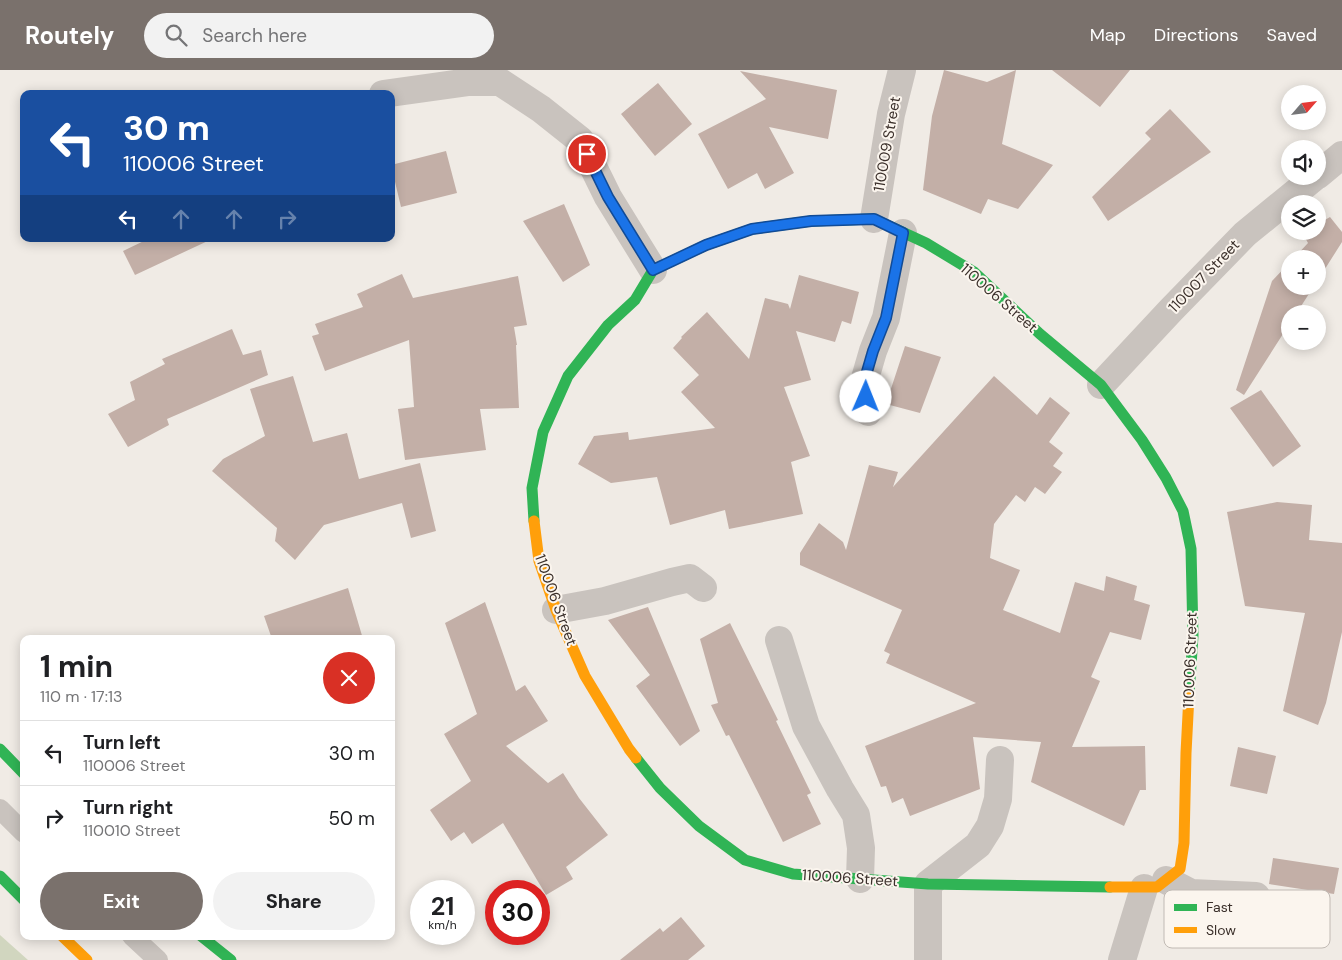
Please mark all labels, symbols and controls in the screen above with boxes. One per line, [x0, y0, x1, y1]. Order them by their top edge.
search box [144, 13, 494, 58]
text: Routely [25, 20, 114, 51]
icon: search [162, 21, 190, 49]
text: Search here [202, 23, 307, 48]
text: Map [1090, 23, 1126, 47]
text: Directions [1154, 23, 1239, 47]
text: Saved [1267, 23, 1317, 47]
north arrow [1281, 85, 1326, 130]
map controls [1281, 85, 1326, 350]
street label: 110009 Street [869, 95, 905, 193]
text: 30 m [123, 105, 210, 151]
icon: left [40, 110, 105, 175]
pin [566, 133, 608, 175]
icon: arrive [573, 140, 601, 168]
button: sound [1281, 140, 1326, 185]
text: 110006 Street [123, 149, 264, 178]
button: layers [1281, 195, 1326, 240]
icon: left [114, 205, 142, 233]
icon: ahead [167, 205, 195, 233]
icon: ahead [220, 205, 248, 233]
icon: right [273, 205, 301, 233]
street label: 110007 Street [1164, 235, 1244, 317]
button: + [1281, 250, 1326, 295]
street label: 110006 Street [956, 259, 1042, 337]
button: − [1281, 305, 1326, 350]
position arrow [839, 370, 891, 422]
street label: 110006 Street [530, 551, 582, 649]
street label: 110006 Street [1178, 612, 1202, 708]
text: 1 min [40, 647, 113, 686]
button: close [323, 652, 375, 704]
text: 110 m · 17:13 [40, 686, 122, 707]
text: Turn left [83, 730, 161, 755]
icon: left [40, 739, 68, 767]
text: 30 m [329, 741, 375, 766]
text: 110006 Street [83, 755, 185, 776]
text: Turn right [83, 795, 173, 820]
icon: right [40, 804, 68, 832]
text: 50 m [328, 806, 375, 831]
text: 110010 Street [83, 820, 180, 841]
street label: 110006 Street [801, 865, 899, 891]
button: Exit [40, 872, 203, 930]
button: Share [213, 872, 375, 930]
speed limit sign: 30 [485, 880, 550, 945]
text: 21 [431, 890, 454, 923]
legend [1164, 890, 1330, 948]
text: Fast [1206, 898, 1233, 916]
text: km/h [428, 917, 457, 933]
text: Slow [1206, 921, 1236, 939]

